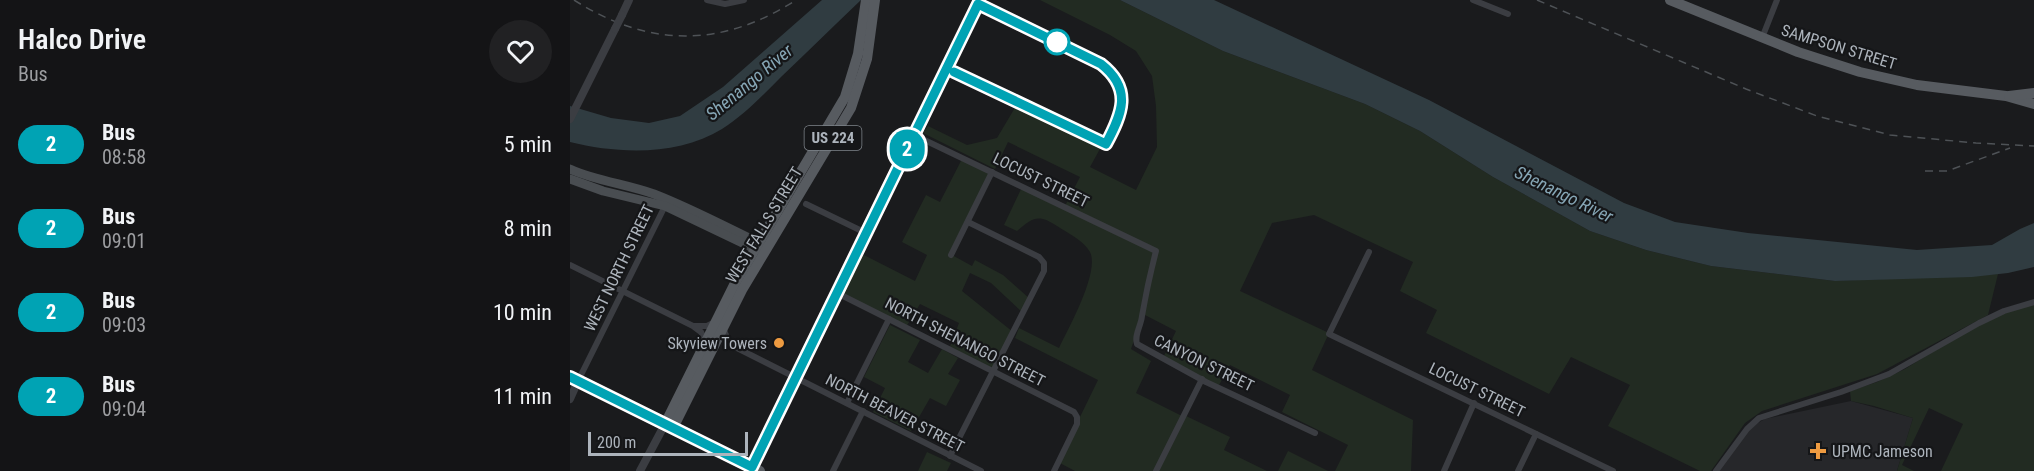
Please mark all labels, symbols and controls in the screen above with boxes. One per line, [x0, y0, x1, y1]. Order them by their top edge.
button: heart [489, 20, 552, 83]
street label: SAMPSON STREET [1779, 20, 1899, 74]
text: Halco Drive [18, 23, 146, 56]
unlabelled marker [1044, 29, 1070, 55]
water label: Shenango River [701, 39, 797, 124]
text: Bus [18, 62, 48, 86]
text: Bus [102, 120, 135, 145]
road number: US 224 [804, 126, 862, 150]
line badge: 2 [888, 130, 926, 168]
text: 2 [46, 132, 56, 156]
text: 5 min [504, 132, 552, 157]
text: 2 [902, 137, 912, 161]
text: 08:58 [102, 145, 146, 169]
street label: LOCUST STREET [990, 149, 1092, 211]
water label: Shenango River [1512, 161, 1617, 227]
street label: WEST FALLS STREET [722, 163, 806, 287]
street label: WEST NORTH STREET [580, 201, 658, 335]
text: Bus [102, 204, 135, 229]
text: 2 [46, 216, 56, 240]
text: 8 min [504, 216, 552, 241]
text: 09:01 [102, 229, 146, 253]
text: Bus [102, 288, 135, 313]
street label: NORTH SHENANGO STREET [882, 293, 1048, 391]
text: 2 [46, 300, 56, 324]
text: 10 min [493, 300, 552, 325]
text: 09:03 [102, 313, 146, 337]
street label: CANYON STREET [1151, 331, 1257, 395]
place label: Skyview Towers [667, 334, 767, 353]
marker: Skyview Towers [772, 336, 786, 350]
street label: LOCUST STREET [1426, 359, 1528, 421]
street label: NORTH BEAVER STREET [822, 370, 968, 456]
text: Bus [102, 372, 135, 397]
text: 2 [46, 384, 56, 408]
text: 11 min [493, 384, 552, 409]
text: 09:04 [102, 397, 146, 421]
scale bar [588, 429, 748, 456]
text: 200 m [597, 433, 636, 452]
marker: UPMC Jameson [1809, 442, 1827, 460]
place label: UPMC Jameson [1832, 442, 1933, 461]

